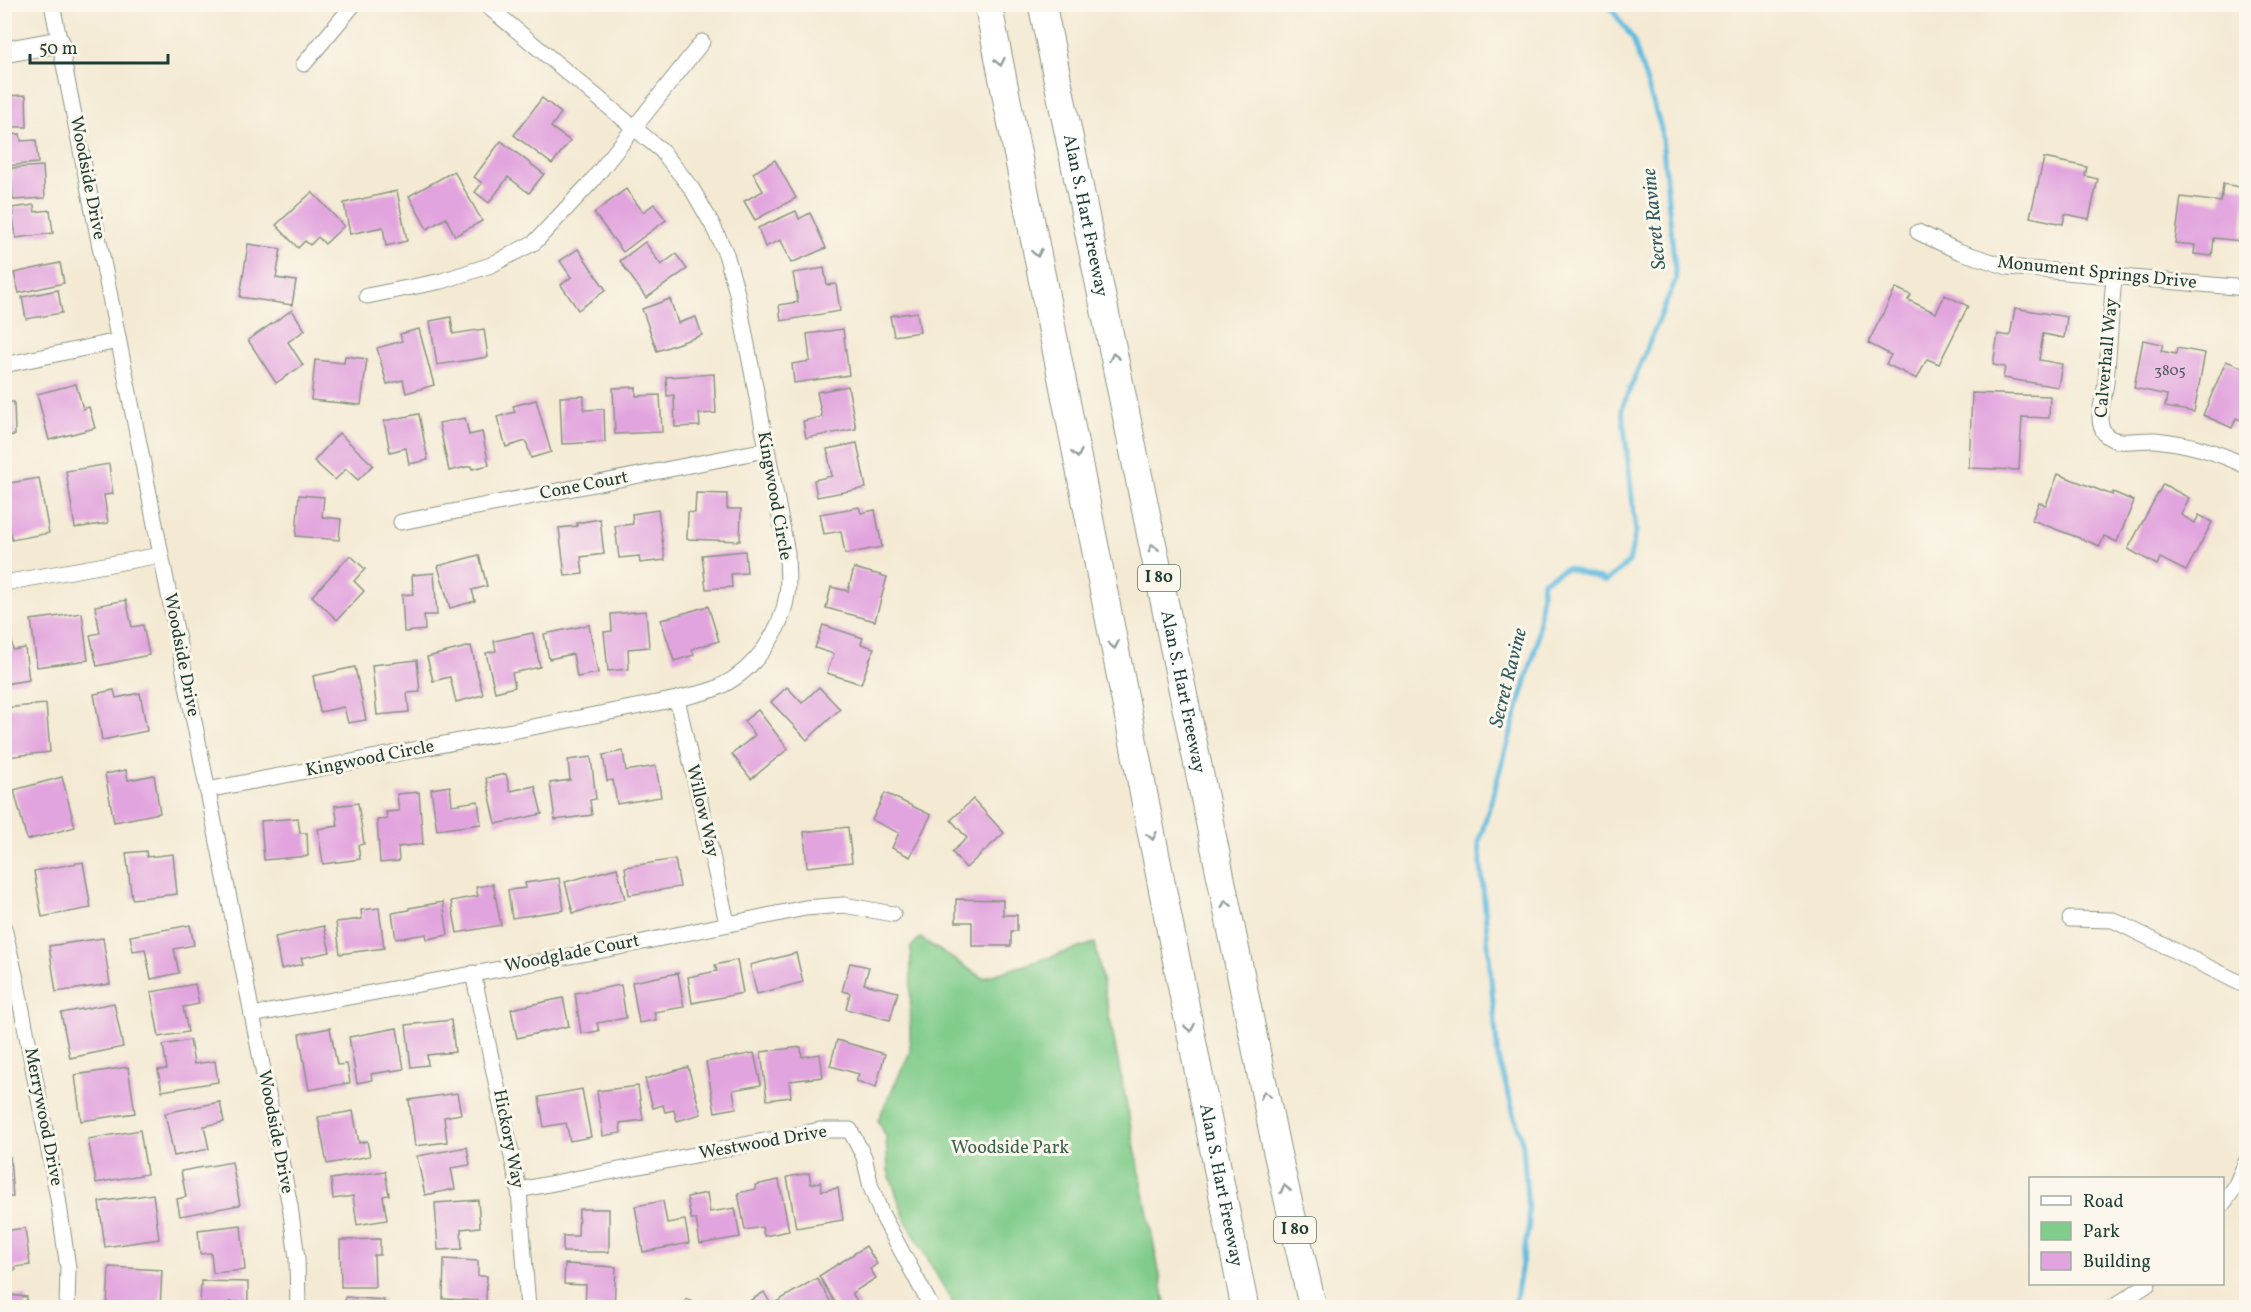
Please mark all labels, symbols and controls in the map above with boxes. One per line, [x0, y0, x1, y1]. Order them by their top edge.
scale bar [30, 27, 168, 65]
text: 50 m [39, 37, 78, 62]
one-way arrow [993, 57, 1006, 67]
street label: Woodside Drive [63, 114, 111, 242]
street label: Alan S. Hart Freeway [1056, 132, 1114, 299]
water label: Secret Ravine [1636, 166, 1674, 271]
one-way arrow [1030, 248, 1043, 258]
street label: Monument Springs Drive [1996, 250, 2198, 296]
street label: Calverhall Way [2089, 297, 2125, 419]
one-way arrow [1108, 352, 1121, 362]
house number: 3805 [2154, 361, 2186, 382]
street label: Kingwood Circle [750, 430, 798, 562]
one-way arrow [1070, 448, 1083, 458]
street label: Cone Court [538, 465, 630, 507]
one-way arrow [1147, 543, 1160, 553]
road number: I 80 [1138, 565, 1180, 591]
street label: Woodside Drive [157, 591, 205, 719]
street label: Alan S. Hart Freeway [1154, 608, 1212, 775]
water label: Secret Ravine [1483, 625, 1535, 731]
one-way arrow [1107, 640, 1120, 650]
street label: Kingwood Circle [304, 734, 436, 784]
street label: Willow Way [679, 762, 725, 860]
one-way arrow [1145, 831, 1158, 841]
one-way arrow [1220, 899, 1233, 909]
street label: Woodglade Court [502, 929, 642, 979]
one-way arrow [1183, 1022, 1196, 1032]
street label: Merrywood Drive [17, 1046, 69, 1188]
street label: Woodside Drive [251, 1068, 299, 1196]
street label: Hickory Way [486, 1087, 530, 1191]
one-way arrow [1259, 1090, 1272, 1100]
street label: Alan S. Hart Freeway [1193, 1102, 1249, 1269]
street label: Westwood Drive [697, 1119, 829, 1167]
park label: Woodside Park [951, 1136, 1069, 1161]
legend [2029, 1177, 2224, 1285]
one-way arrow [1280, 1184, 1293, 1194]
text: Road [2083, 1190, 2124, 1215]
road number: I 80 [1274, 1217, 1316, 1243]
text: Park [2083, 1220, 2120, 1245]
text: Building [2083, 1250, 2151, 1275]

